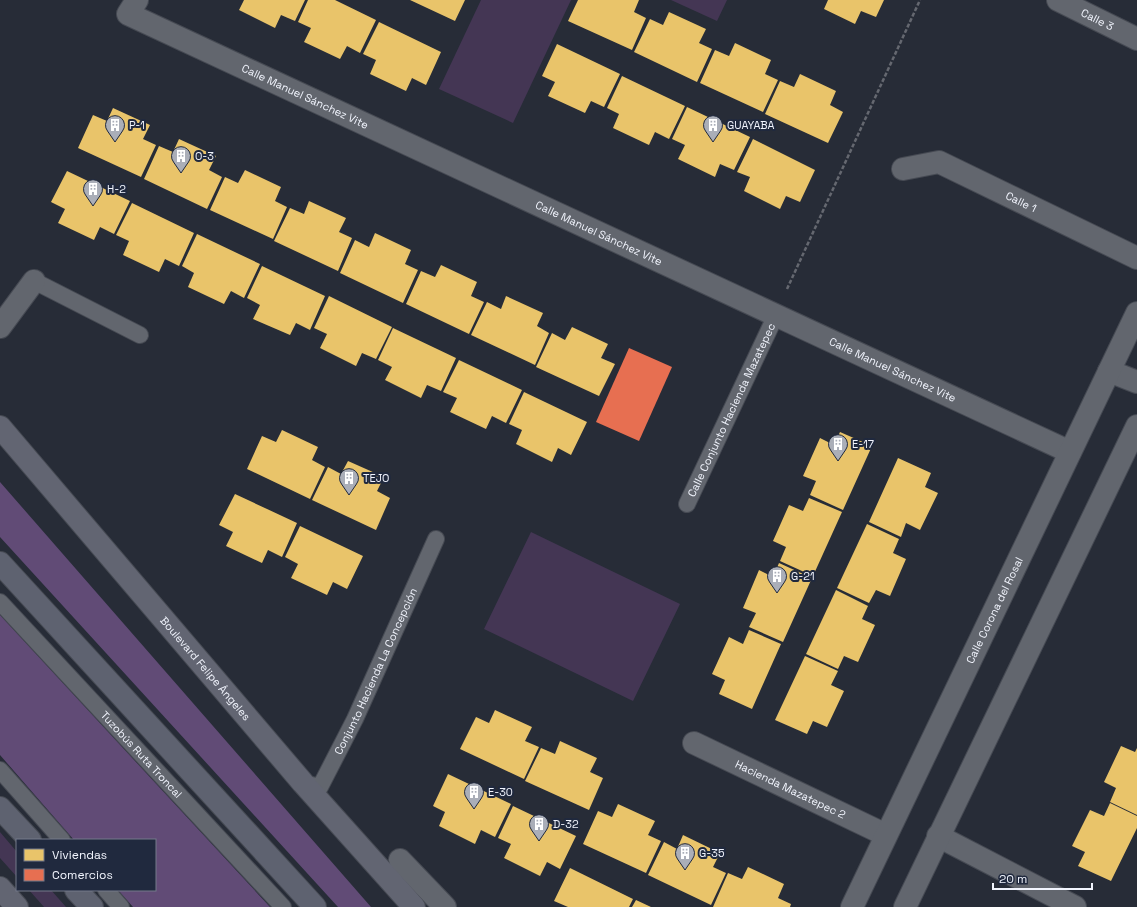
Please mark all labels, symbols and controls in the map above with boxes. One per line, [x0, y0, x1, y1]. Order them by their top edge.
street label: Calle 3 [1079, 5, 1116, 34]
street label: Calle Manuel Sánchez Vite [240, 61, 371, 132]
building icon: P-1 [104, 114, 126, 142]
building icon: GUAYABA [702, 114, 724, 142]
place label: P-1 [129, 118, 145, 132]
place label: GUAYABA [727, 118, 775, 132]
building icon: O-3 [170, 145, 192, 173]
place label: O-3 [195, 149, 214, 163]
building icon: H-2 [82, 178, 104, 206]
place label: H-2 [107, 182, 126, 196]
street label: Calle 1 [1003, 188, 1039, 215]
street label: Calle Manuel Sánchez Vite [533, 197, 665, 268]
street label: Calle Conjunto Hacienda Mazatepec [684, 321, 778, 499]
street label: Calle Manuel Sánchez Vite [827, 334, 958, 405]
building icon: E-17 [827, 433, 849, 461]
place label: E-17 [852, 437, 874, 451]
building icon: TEJO [338, 467, 360, 495]
place label: TEJO [363, 471, 389, 485]
street label: Calle Corona del Rosal [963, 555, 1026, 666]
building icon: G-21 [766, 565, 788, 593]
place label: G-21 [791, 569, 815, 583]
street label: Conjunto Hacienda La Concepción [331, 586, 420, 757]
street label: Boulevard Felipe Ángeles [157, 614, 254, 723]
street label: Tuzobús Ruta Troncal [98, 708, 185, 801]
street label: Hacienda Mazatepec 2 [733, 757, 848, 822]
building icon: E-30 [463, 781, 485, 809]
place label: E-30 [488, 785, 513, 799]
building icon: D-32 [528, 813, 550, 841]
place label: D-32 [553, 817, 579, 831]
legend [16, 839, 156, 891]
building icon: G-35 [674, 842, 696, 870]
place label: G-35 [699, 846, 725, 860]
text: Viviendas [52, 847, 107, 863]
scale bar [993, 865, 1092, 891]
text: Comercios [52, 867, 113, 883]
text: 20 m [999, 871, 1027, 887]

